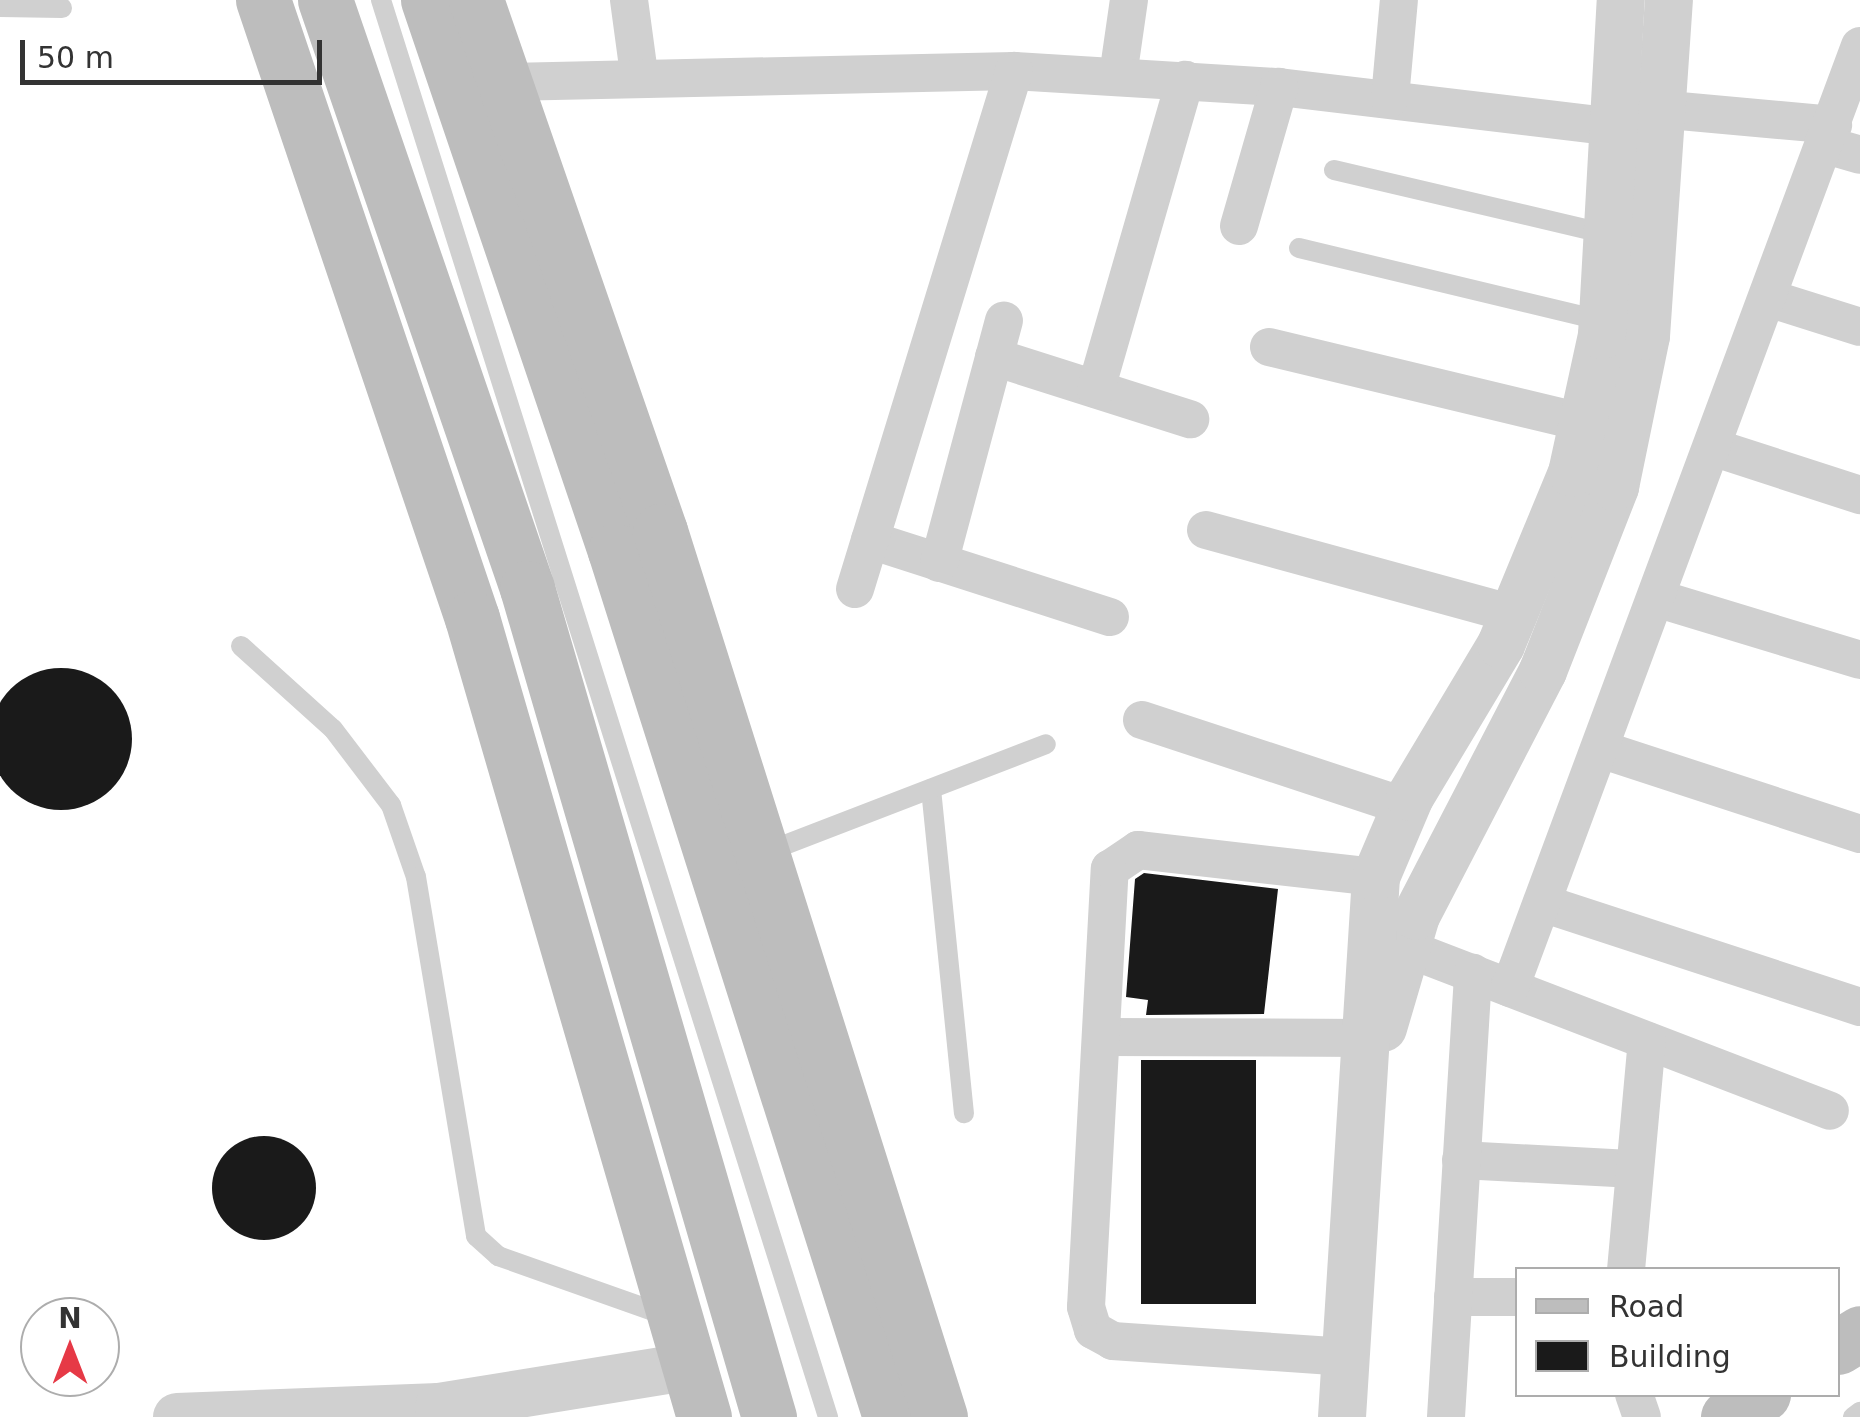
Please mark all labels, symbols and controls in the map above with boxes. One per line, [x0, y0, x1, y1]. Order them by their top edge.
scale bar [25, 20, 328, 82]
text: 50 m [37, 40, 114, 75]
legend [1515, 1267, 1840, 1397]
text: Road [1609, 1289, 1684, 1324]
north arrow [20, 1297, 120, 1397]
text: N [58, 1302, 82, 1335]
text: Building [1609, 1339, 1731, 1374]

